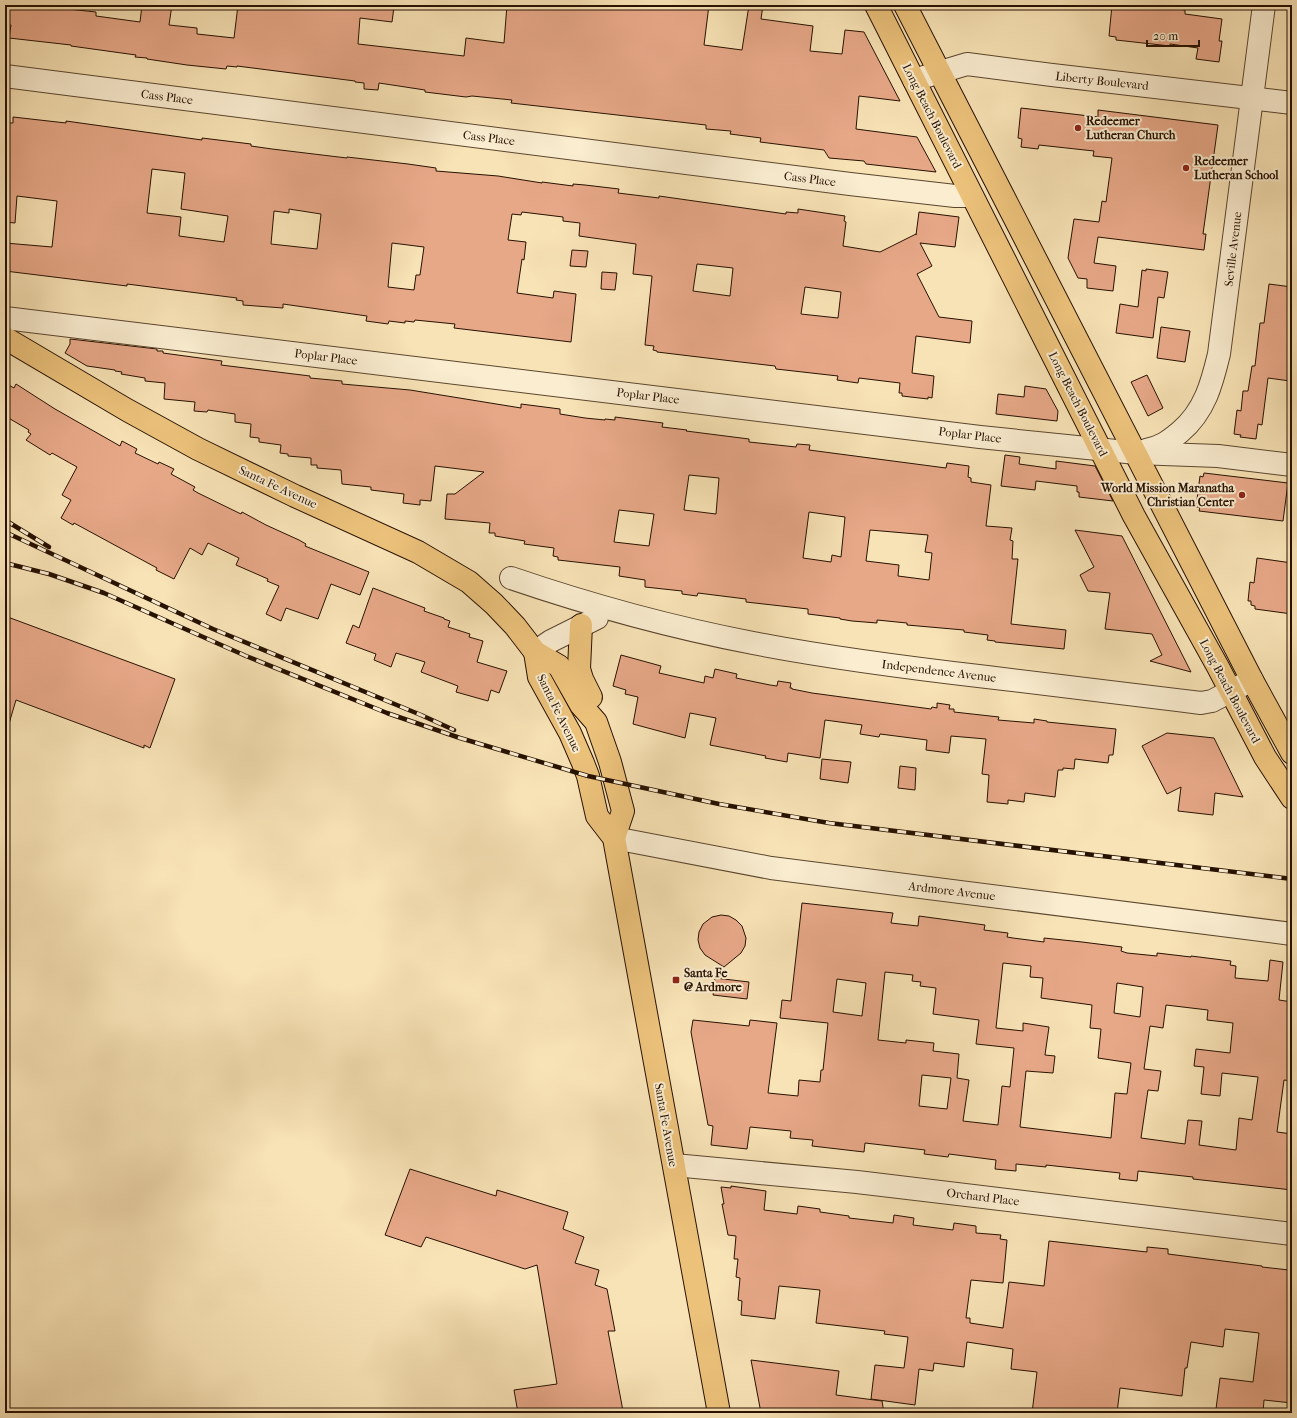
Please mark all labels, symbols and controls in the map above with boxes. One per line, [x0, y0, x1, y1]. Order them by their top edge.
scale bar [1147, 22, 1199, 48]
text: 20 m [1153, 29, 1178, 43]
street label: Long Beach Boulevard [900, 61, 965, 171]
street label: Liberty Boulevard [1055, 69, 1150, 93]
street label: Cass Place [140, 87, 194, 107]
place label: Redeemer Lutheran Church [1086, 114, 1176, 142]
marker: Redeemer Lutheran Church [1073, 123, 1083, 133]
street label: Cass Place [462, 128, 516, 148]
place label: Redeemer Lutheran School [1194, 154, 1279, 182]
marker: Redeemer Lutheran School [1181, 163, 1191, 173]
street label: Cass Place [783, 169, 837, 189]
street label: Seville Avenue [1221, 211, 1245, 287]
street label: Poplar Place [294, 346, 358, 368]
street label: Long Beach Boulevard [1046, 349, 1111, 459]
street label: Poplar Place [616, 385, 680, 407]
street label: Poplar Place [938, 424, 1002, 446]
street label: Santa Fe Avenue [237, 463, 319, 511]
place label: World Mission Maranatha Christian Center [1100, 481, 1235, 509]
marker: World Mission Maranatha Christian Center [1237, 490, 1247, 500]
street label: Long Beach Boulevard [1197, 637, 1264, 746]
street label: Independence Avenue [881, 657, 997, 685]
street label: Santa Fe Avenue [534, 672, 584, 754]
street label: Ardmore Avenue [907, 879, 996, 903]
place label: Santa Fe @ Ardmore [684, 966, 742, 994]
marker: Santa Fe @ Ardmore [671, 975, 681, 985]
street label: Santa Fe Avenue [652, 1082, 680, 1168]
street label: Orchard Place [946, 1186, 1020, 1208]

